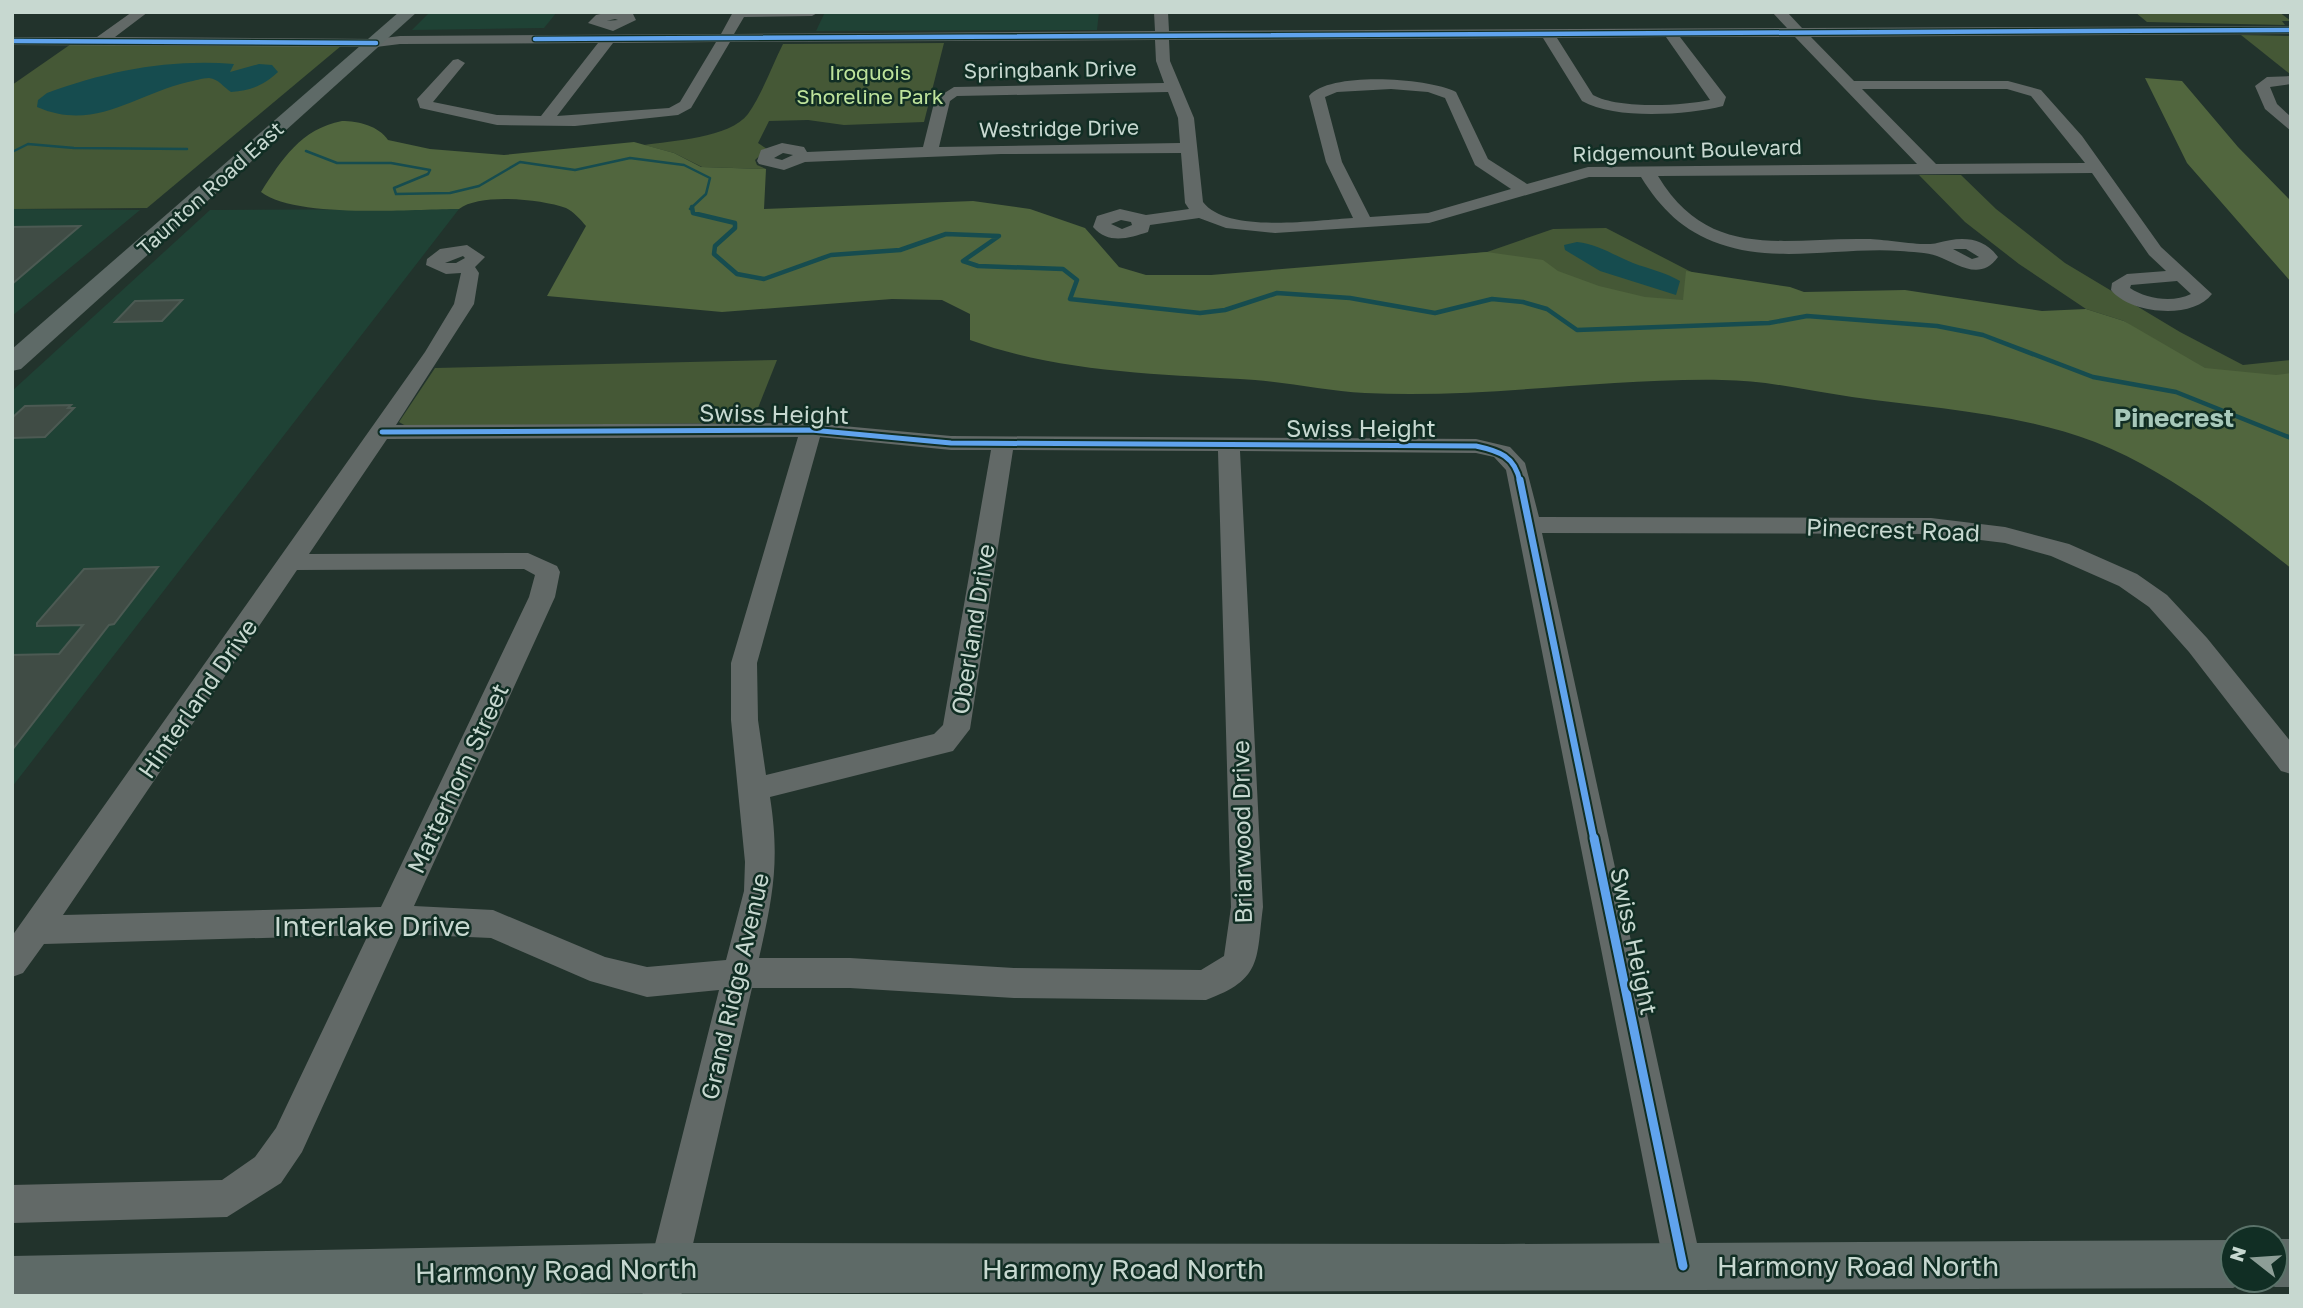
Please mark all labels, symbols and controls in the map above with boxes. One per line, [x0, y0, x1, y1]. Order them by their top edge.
street label: Springbank Drive [963, 54, 1137, 84]
park label: Iroquois Shoreline Park [796, 59, 944, 109]
street label: Westridge Drive [979, 114, 1139, 142]
street label: Taunton Road East [131, 115, 289, 261]
street label: Ridgemount Boulevard [1572, 133, 1802, 167]
street label: Swiss Height [699, 397, 849, 429]
district label: Pinecrest [2114, 402, 2234, 433]
street label: Swiss Height [1286, 413, 1436, 442]
street label: Pinecrest Road [1806, 511, 1980, 547]
street label: Oberland Drive [944, 542, 1000, 716]
street label: Hinterland Drive [131, 613, 263, 783]
street label: Matterhorn Street [400, 678, 514, 878]
street label: Briarwood Drive [1225, 740, 1257, 924]
street label: Swiss Height [1605, 865, 1665, 1017]
street label: Grand Ridge Avenue [694, 870, 774, 1102]
street label: Interlake Drive [274, 909, 470, 942]
north arrow [2219, 1224, 2289, 1294]
text: N [2224, 1244, 2250, 1264]
street label: Harmony Road North [1717, 1249, 1999, 1282]
street label: Harmony Road North [414, 1251, 698, 1289]
street label: Harmony Road North [982, 1252, 1264, 1285]

